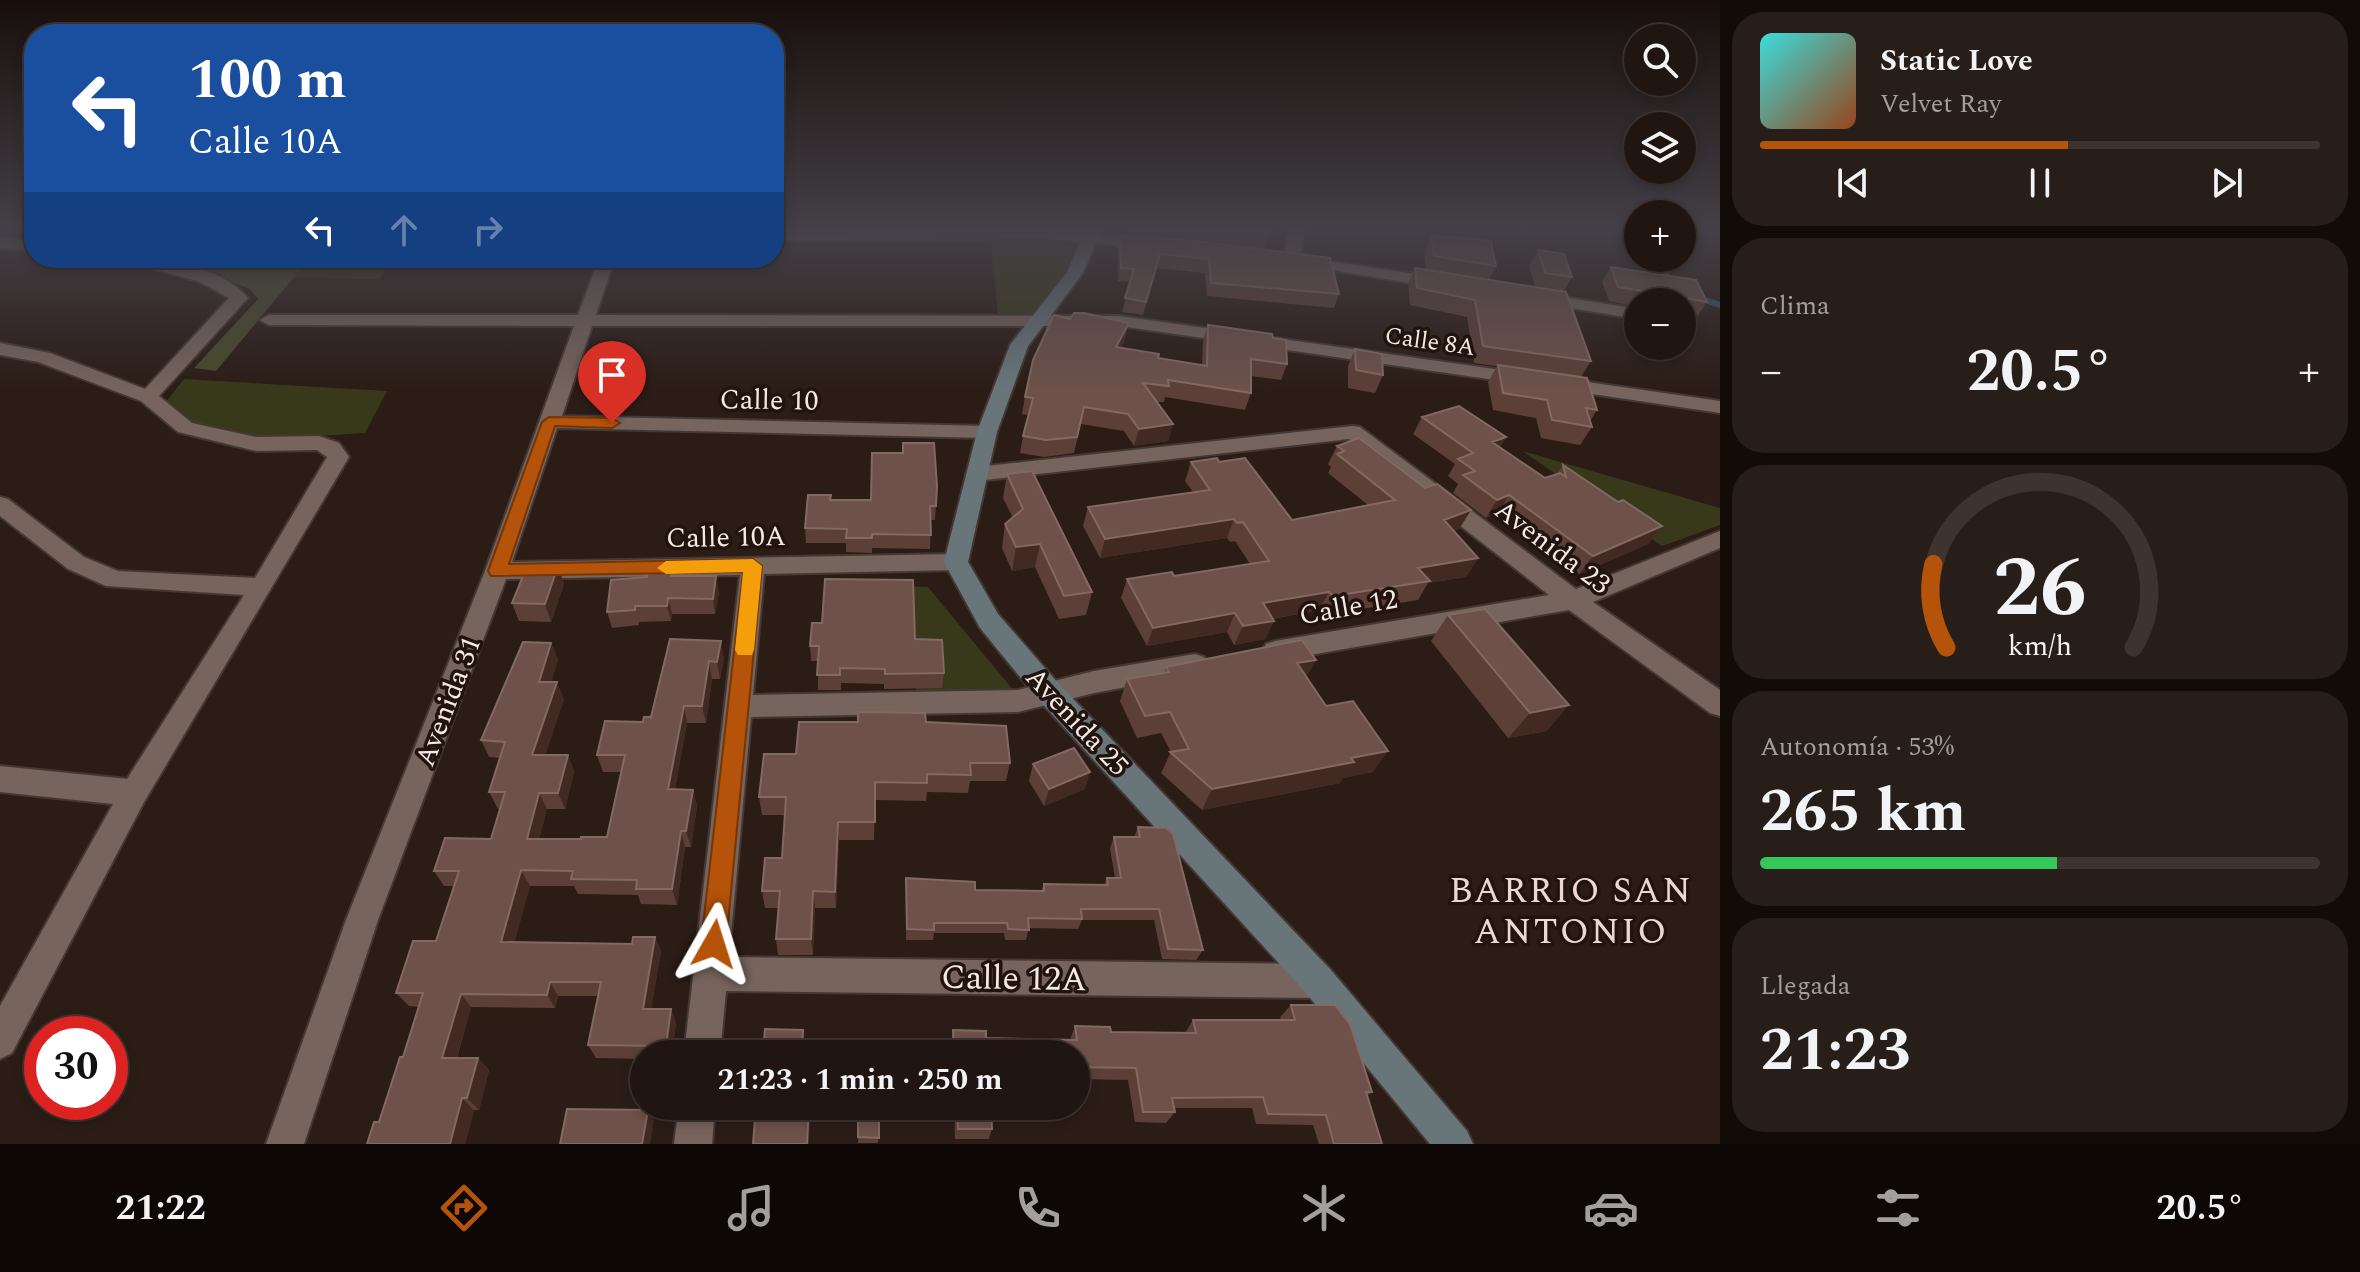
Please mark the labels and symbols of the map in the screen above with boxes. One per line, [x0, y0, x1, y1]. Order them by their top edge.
street label: Calle 8A [1382, 318, 1477, 366]
pin [578, 341, 646, 423]
street label: Calle 10 [719, 378, 819, 423]
street label: Avenida 23 [1485, 489, 1619, 605]
street label: Calle 10A [666, 515, 786, 560]
street label: Calle 12 [1296, 578, 1401, 637]
street label: Avenida 31 [404, 630, 493, 773]
street label: Avenida 25 [1015, 658, 1139, 786]
district label: BARRIO SAN ANTONIO [1449, 864, 1693, 960]
position arrow [672, 902, 756, 986]
street label: Calle 12A [941, 952, 1087, 1006]
speed limit sign: 30 [24, 1016, 128, 1120]

